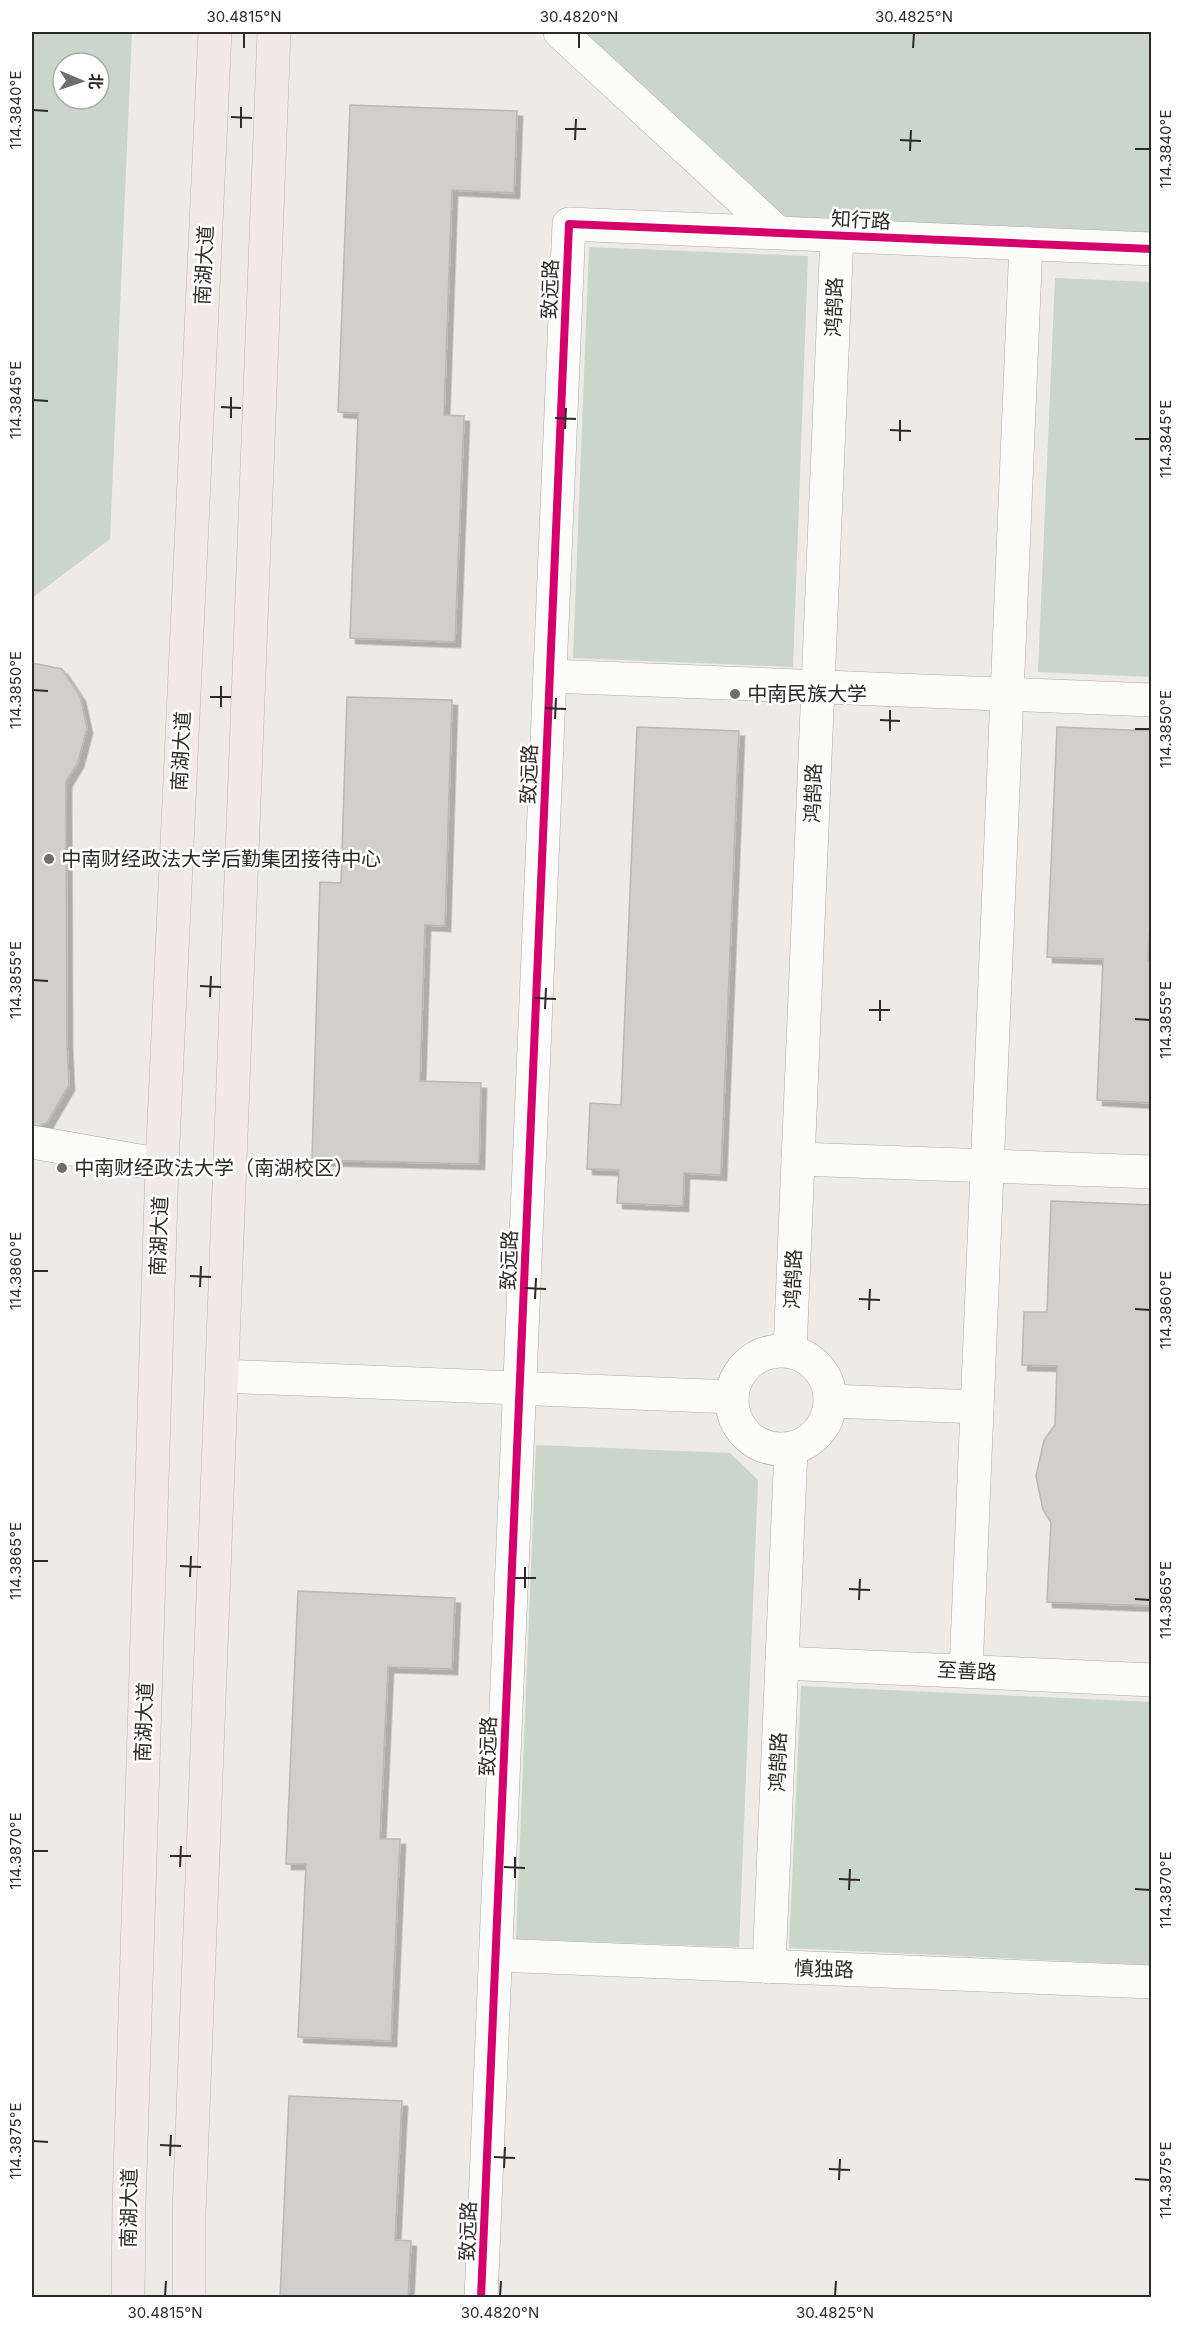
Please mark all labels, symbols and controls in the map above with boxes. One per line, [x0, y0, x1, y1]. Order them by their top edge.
text: 30.4815°N [207, 7, 282, 26]
text: 30.4820°N [540, 7, 618, 26]
text: 30.4825°N [875, 7, 953, 26]
north arrow [51, 51, 111, 111]
text: 114.3840°E [6, 71, 25, 149]
text: 北 [86, 73, 106, 90]
text: 114.3840°E [1156, 110, 1175, 188]
street label: 知行路 [830, 206, 892, 234]
street label: 南湖大道 [190, 224, 218, 306]
street label: 致远路 [537, 259, 563, 319]
street label: 鸿鹄路 [821, 277, 847, 337]
text: 114.3845°E [6, 361, 25, 439]
text: 114.3845°E [1156, 400, 1175, 478]
text: 114.3850°E [6, 651, 25, 729]
place label: 中南民族大学 [747, 682, 867, 706]
marker: 中南民族大学 [728, 687, 742, 701]
text: 114.3850°E [1156, 690, 1175, 768]
street label: 南湖大道 [167, 710, 195, 792]
street label: 致远路 [516, 744, 542, 804]
street label: 鸿鹄路 [800, 763, 826, 823]
place label: 中南财经政法大学后勤集团接待中心 [61, 847, 381, 871]
marker: 中南财经政法大学后勤集团接待中心 [42, 852, 56, 866]
text: 114.3855°E [6, 941, 25, 1019]
text: 114.3855°E [1156, 981, 1175, 1059]
place label: 中南财经政法大学（南湖校区） [74, 1156, 354, 1180]
marker: 中南财经政法大学（南湖校区） [55, 1161, 69, 1175]
street label: 南湖大道 [146, 1196, 172, 1276]
street label: 致远路 [496, 1230, 522, 1290]
text: 114.3860°E [6, 1232, 25, 1310]
street label: 鸿鹄路 [780, 1249, 806, 1309]
text: 114.3860°E [1156, 1271, 1175, 1349]
text: 114.3865°E [6, 1522, 25, 1600]
text: 114.3865°E [1156, 1561, 1175, 1639]
street label: 至善路 [936, 1657, 998, 1685]
street label: 南湖大道 [131, 1682, 157, 1762]
street label: 致远路 [475, 1716, 501, 1776]
street label: 鸿鹄路 [765, 1732, 791, 1792]
text: 114.3870°E [6, 1812, 25, 1890]
text: 114.3870°E [1156, 1851, 1175, 1929]
street label: 慎独路 [794, 1956, 854, 1982]
text: 114.3875°E [6, 2102, 25, 2180]
text: 114.3875°E [1156, 2141, 1175, 2219]
street label: 南湖大道 [116, 2168, 142, 2248]
street label: 致远路 [455, 2201, 481, 2261]
text: 30.4815°N [128, 2303, 203, 2322]
text: 30.4820°N [461, 2303, 539, 2322]
text: 30.4825°N [796, 2303, 874, 2322]

